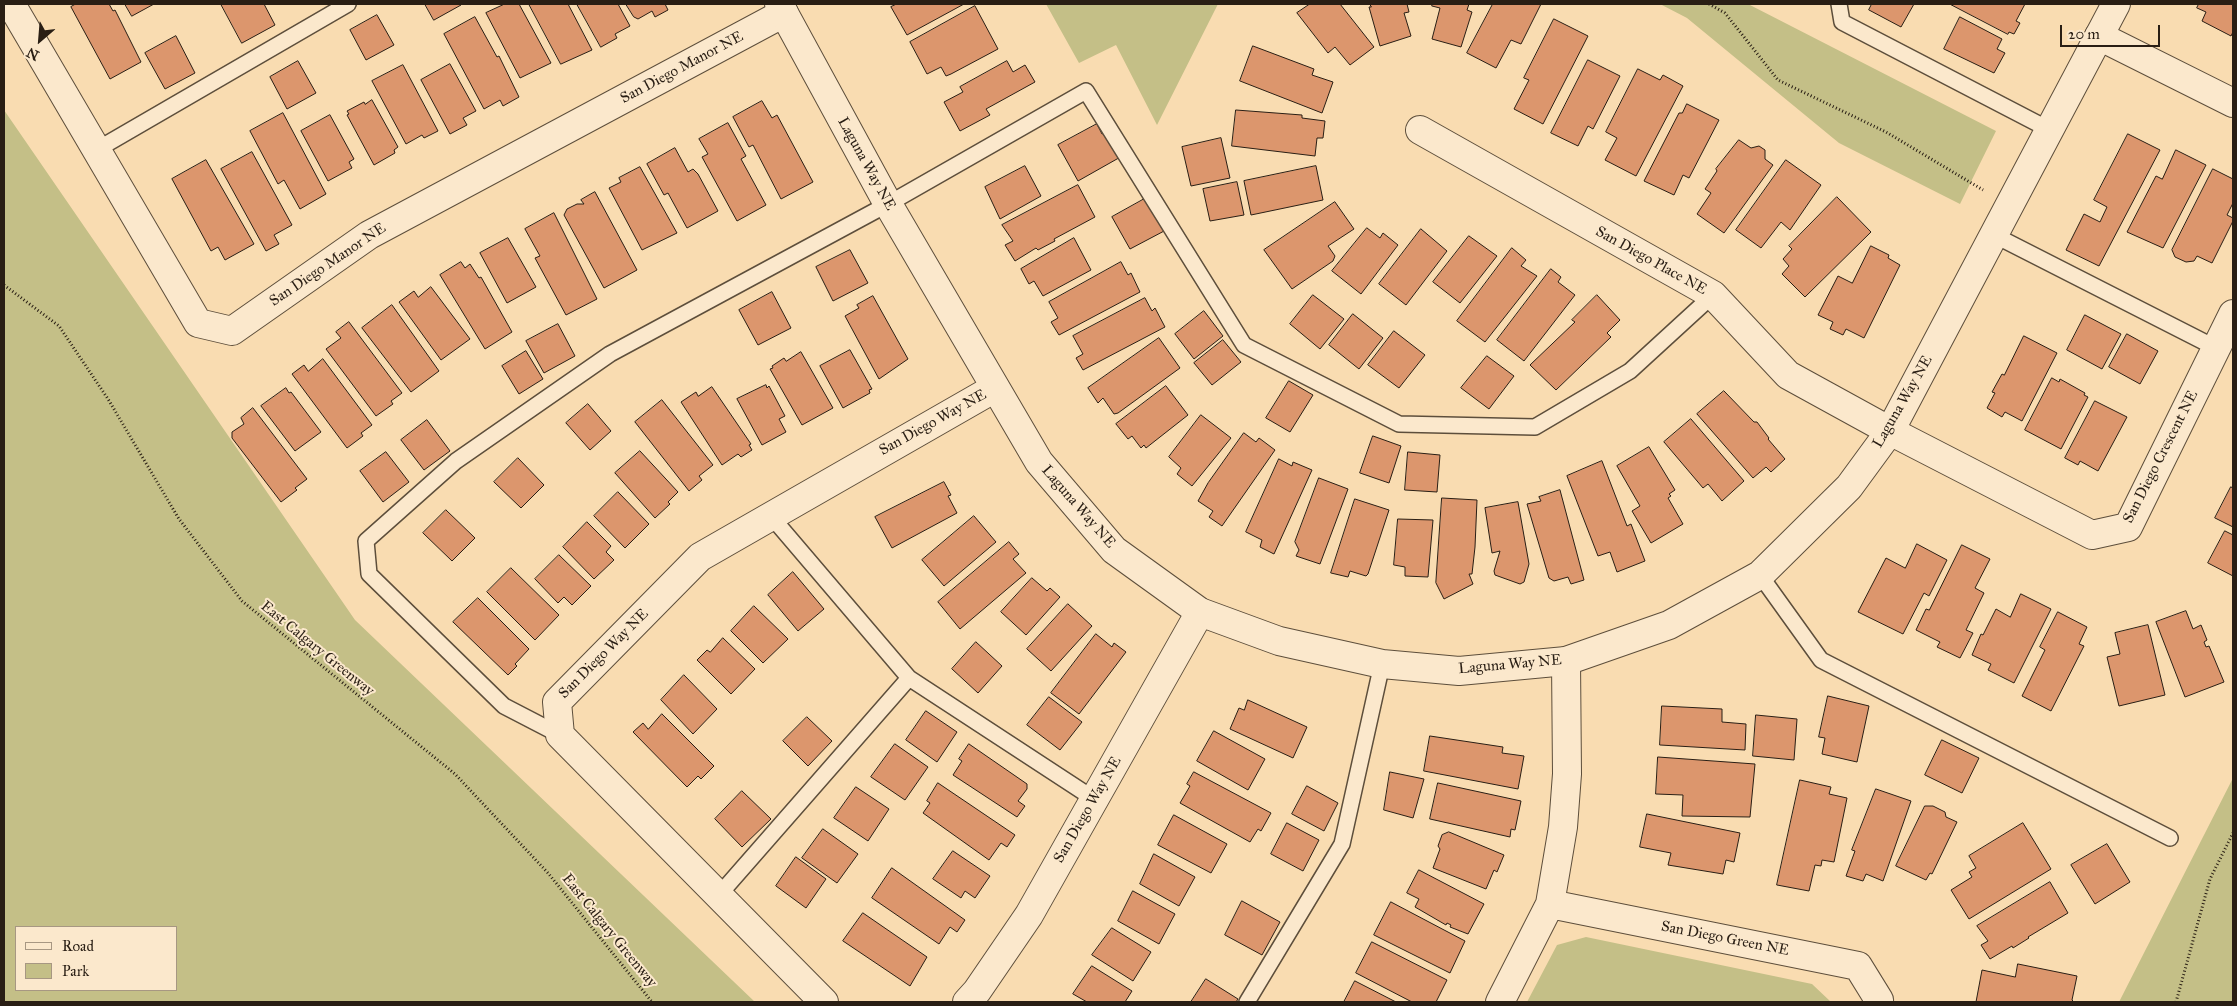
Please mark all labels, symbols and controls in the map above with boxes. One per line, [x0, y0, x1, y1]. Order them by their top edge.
north arrow [15, 15, 65, 65]
scale bar [2062, 15, 2162, 47]
text: 20 m [2068, 25, 2100, 43]
street label: San Diego Manor NE [618, 28, 746, 108]
text: N [24, 44, 42, 64]
street label: Laguna Way NE [833, 114, 899, 214]
street label: San Diego Manor NE [267, 219, 389, 311]
street label: San Diego Place NE [1592, 223, 1710, 299]
street label: Laguna Way NE [1869, 353, 1937, 451]
street label: San Diego Way NE [876, 386, 990, 460]
street label: San Diego Crescent NE [2120, 388, 2202, 526]
street label: Laguna Way NE [1037, 462, 1119, 552]
street label: East Calgary Greenway [257, 598, 377, 700]
street label: San Diego Way NE [555, 605, 653, 703]
street label: Laguna Way NE [1458, 652, 1562, 678]
street label: San Diego Way NE [1050, 754, 1126, 866]
street label: East Calgary Greenway [558, 871, 660, 991]
street label: San Diego Green NE [1659, 918, 1791, 960]
legend [15, 926, 178, 991]
text: Road [62, 937, 94, 955]
text: Park [62, 962, 89, 980]

